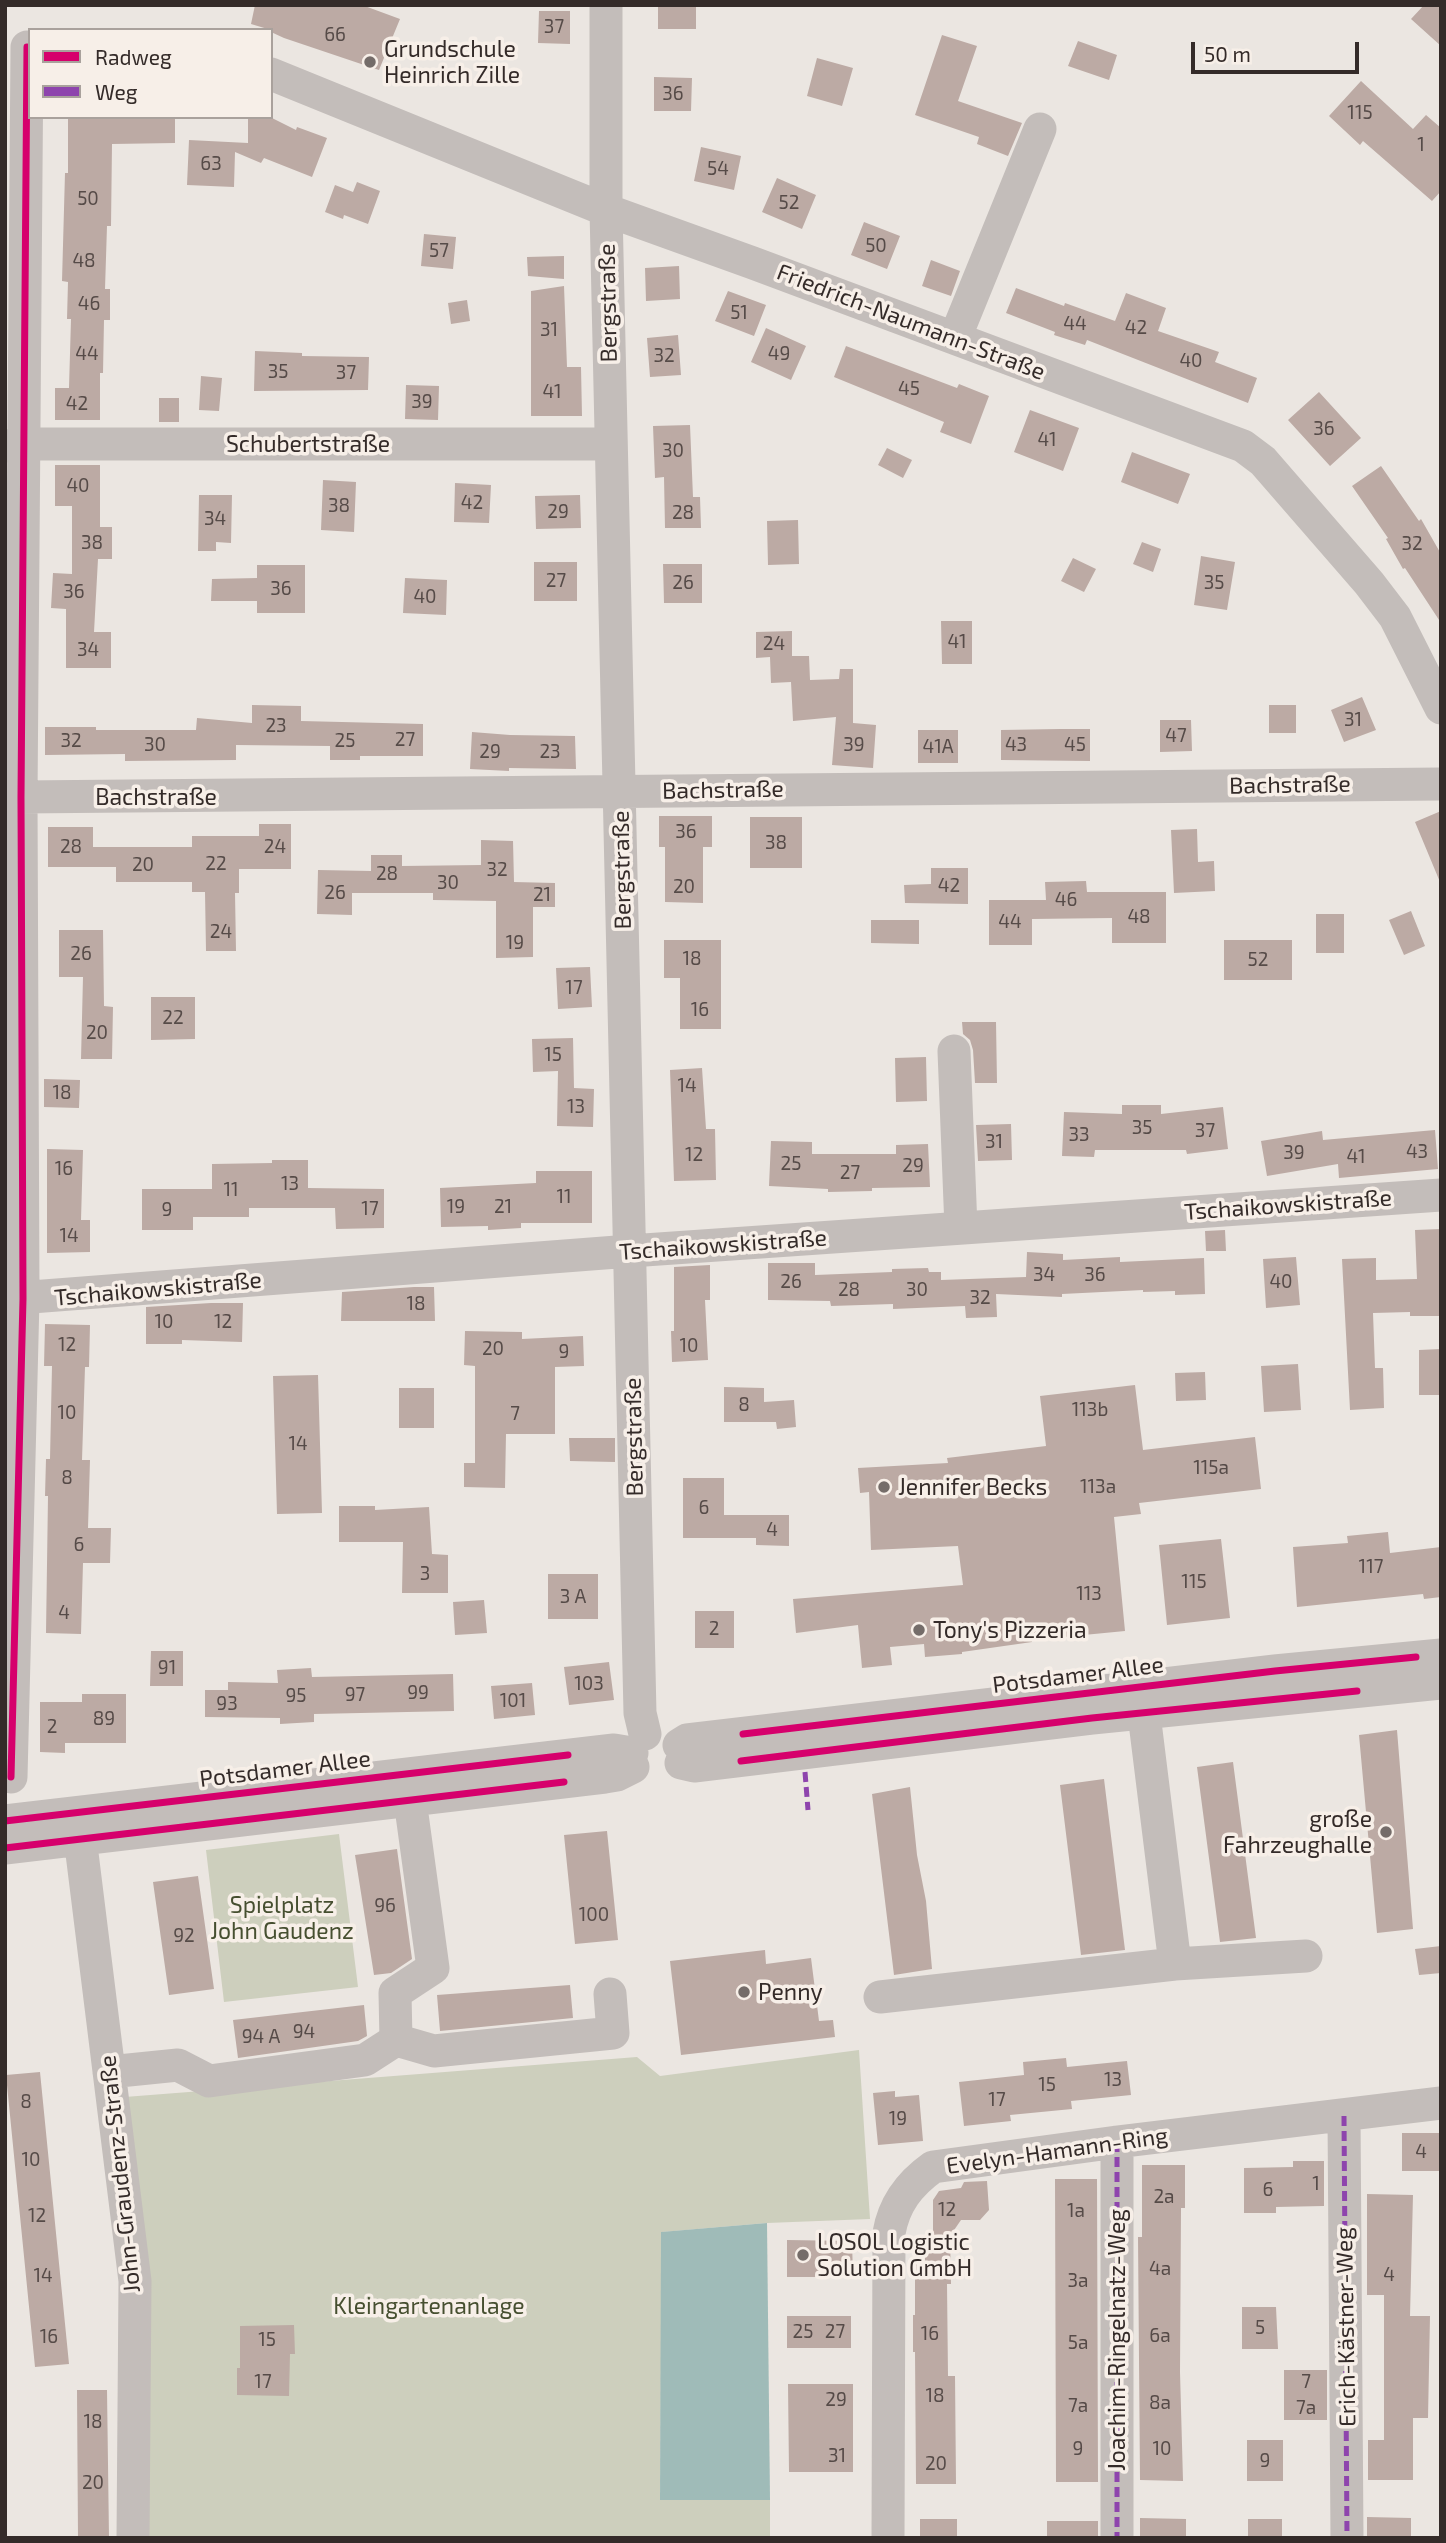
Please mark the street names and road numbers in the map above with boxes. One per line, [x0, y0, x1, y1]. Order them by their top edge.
street label: Bergstraße [593, 243, 623, 363]
street label: Friedrich-Naumann-Straße [773, 258, 1049, 386]
street label: Schubertstraße [226, 430, 390, 458]
street label: Bachstraße [1229, 770, 1351, 800]
street label: Bachstraße [662, 775, 784, 805]
street label: Bachstraße [95, 783, 217, 811]
street label: Bergstraße [607, 810, 637, 930]
street label: Tschaikowskistraße [1183, 1184, 1393, 1226]
street label: Tschaikowskistraße [618, 1224, 828, 1266]
street label: Tschaikowskistraße [53, 1266, 263, 1312]
street label: Bergstraße [619, 1377, 649, 1497]
street label: Potsdamer Allee [991, 1651, 1165, 1699]
street label: Potsdamer Allee [198, 1745, 372, 1793]
street label: John-Graudenz-Straße [94, 2054, 146, 2294]
street label: Evelyn-Hamann-Ring [944, 2122, 1170, 2180]
street label: Joachim-Ringelnatz-Weg [1103, 2209, 1131, 2471]
street label: Erich-Kästner-Weg [1330, 2227, 1362, 2427]

